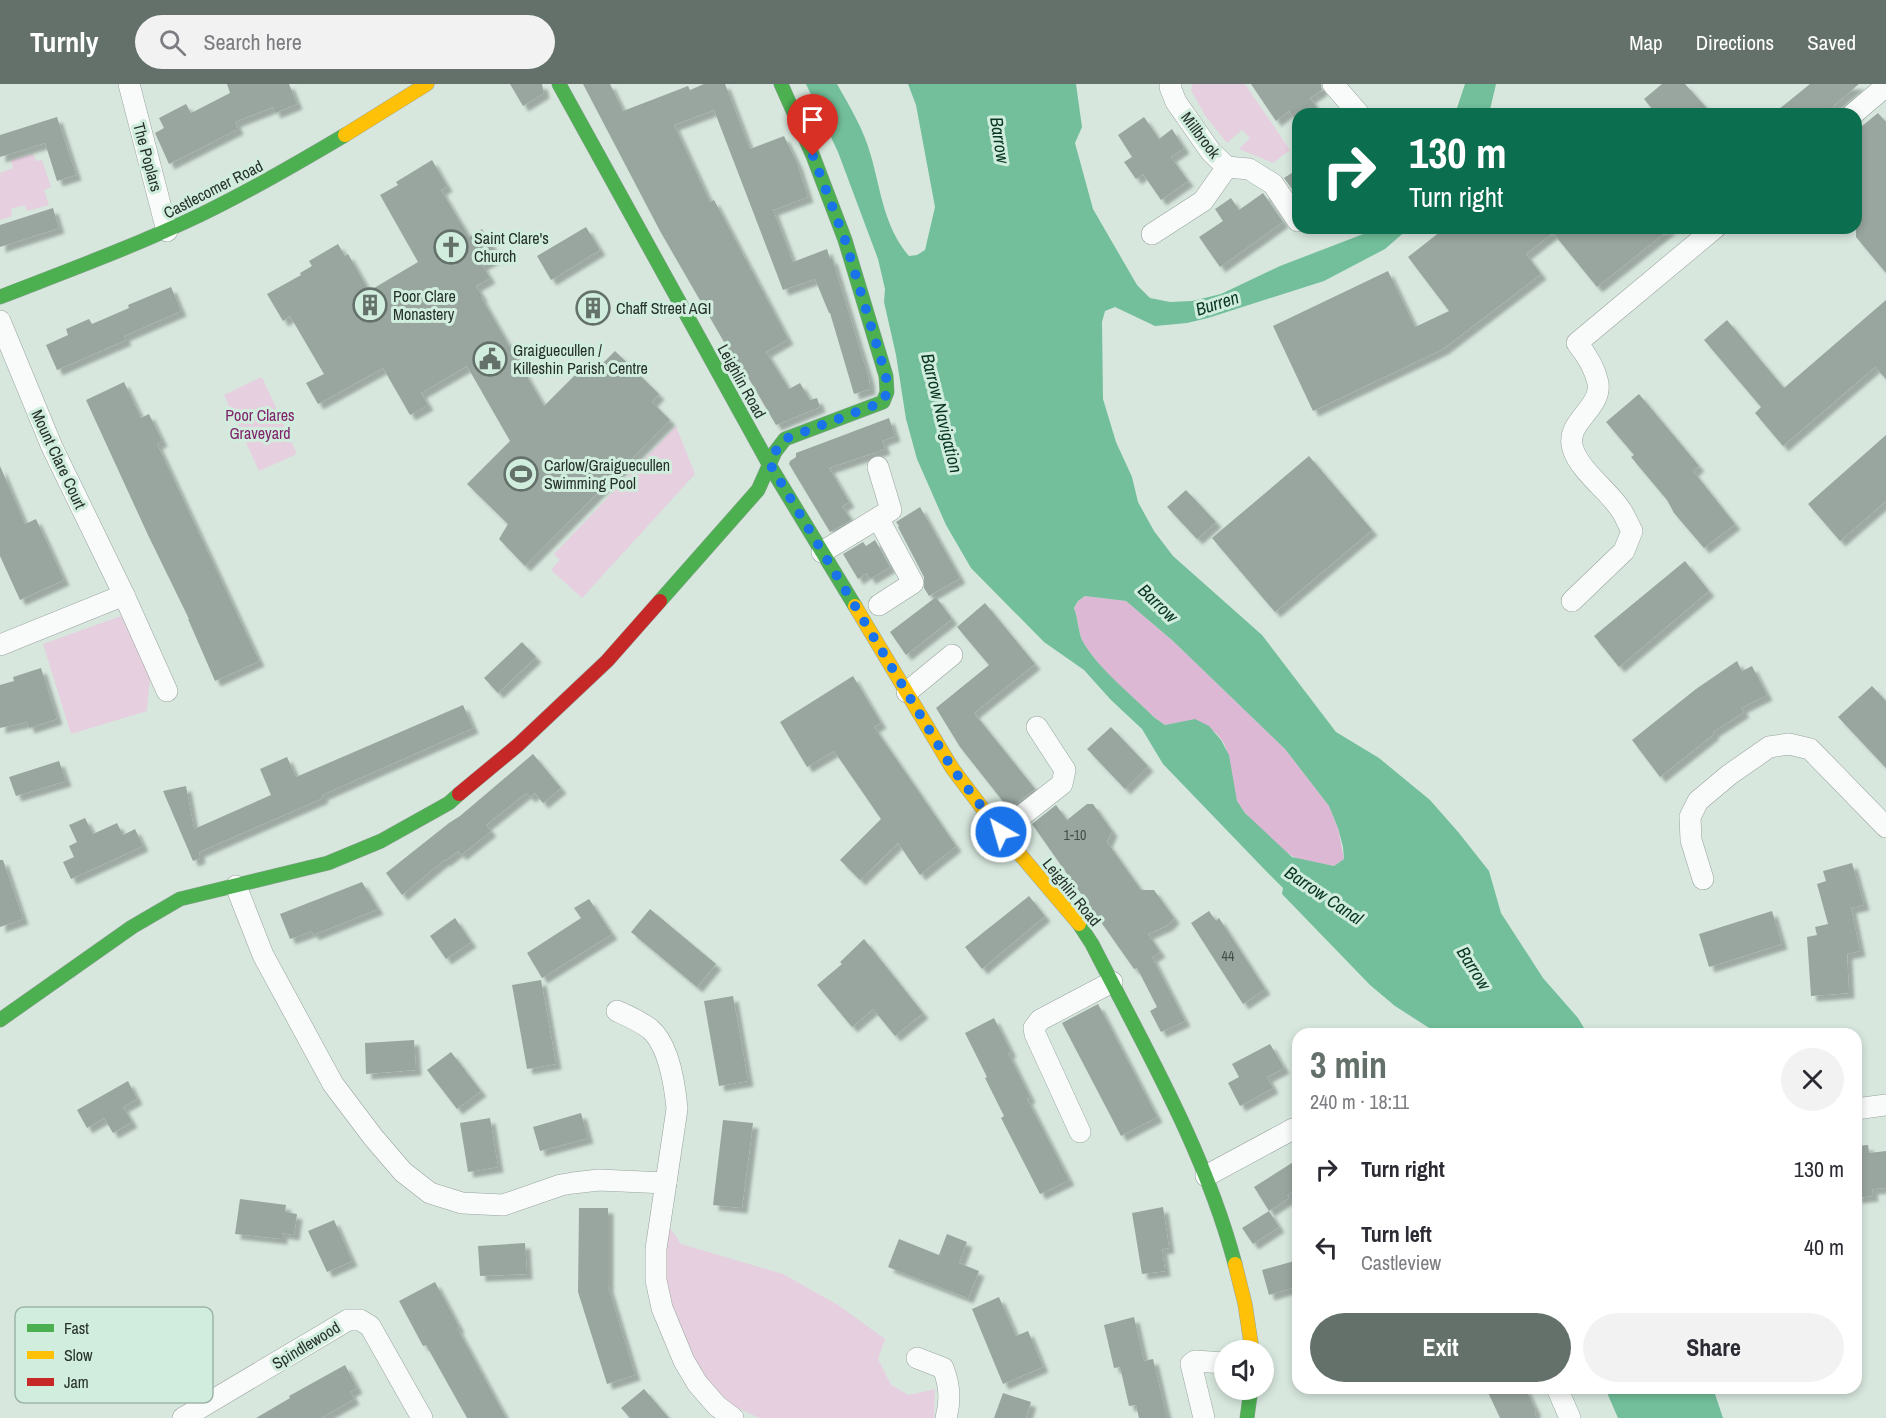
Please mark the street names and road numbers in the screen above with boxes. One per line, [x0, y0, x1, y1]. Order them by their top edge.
street label: Millbrook [1176, 107, 1226, 163]
street label: The Poplars [128, 120, 168, 194]
street label: Castlecomer Road [160, 155, 266, 223]
street label: Leighlin Road [713, 340, 771, 422]
street label: Mount Clare Court [26, 406, 92, 513]
street label: Leighlin Road [1038, 853, 1106, 931]
street label: Spindlewood [268, 1316, 344, 1374]

